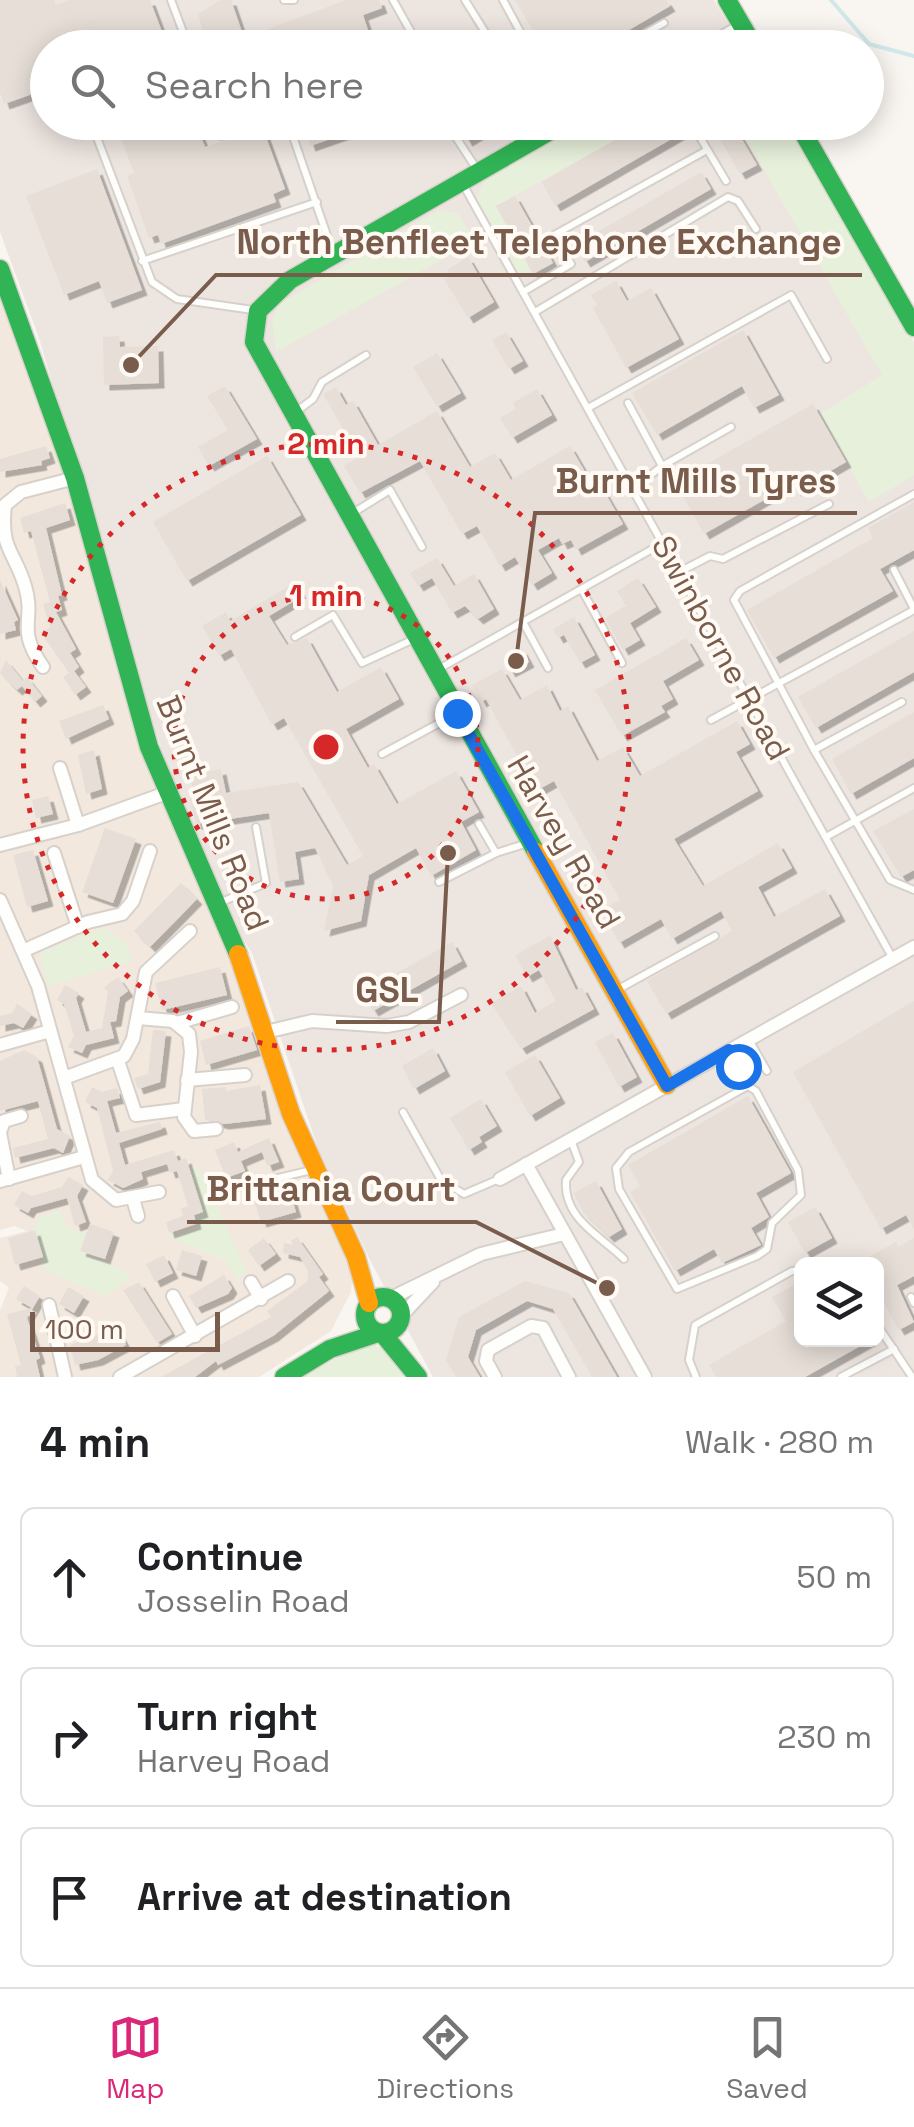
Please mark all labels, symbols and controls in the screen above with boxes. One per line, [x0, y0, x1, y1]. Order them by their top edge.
search box [30, 30, 884, 140]
icon: search [65, 58, 120, 113]
text: Search here [145, 61, 364, 109]
callout: North Benfleet Telephone Exchange [216, 210, 862, 275]
text: North Benfleet Telephone Exchange [236, 220, 842, 264]
text: 2 min [287, 424, 365, 463]
callout: Burnt Mills Tyres [535, 448, 857, 513]
text: Burnt Mills Tyres [556, 459, 836, 503]
street label: Swinborne Road [643, 529, 799, 767]
text: 1 min [289, 576, 363, 615]
street label: Burnt Mills Road [148, 690, 278, 936]
route end [435, 691, 481, 737]
centre of rings [308, 729, 344, 765]
street label: Harvey Road [498, 748, 630, 936]
callout: GSL [336, 957, 439, 1022]
text: GSL [355, 968, 419, 1012]
route start [716, 1044, 762, 1090]
callout: Brittania Court [187, 1157, 476, 1222]
text: Brittania Court [206, 1167, 456, 1211]
map controls [794, 1257, 884, 1347]
button: layers [794, 1257, 884, 1347]
scale bar [30, 1307, 220, 1352]
text: 100 m [45, 1311, 124, 1347]
text: 4 min [40, 1416, 150, 1469]
text: Walk · 280 m [685, 1422, 874, 1462]
text: Continue [137, 1533, 303, 1581]
icon: ahead [42, 1550, 97, 1605]
text: 50 m [797, 1557, 872, 1597]
text: Josselin Road [137, 1581, 350, 1621]
text: Turn right [137, 1693, 318, 1741]
icon: right [42, 1710, 97, 1765]
text: 230 m [777, 1717, 872, 1757]
text: Harvey Road [137, 1741, 330, 1781]
icon: arrive [42, 1870, 97, 1925]
text: Arrive at destination [137, 1873, 512, 1921]
tab: Map [106, 2010, 164, 2106]
tab: Directions [377, 2010, 514, 2106]
tab: Saved [726, 2010, 808, 2106]

